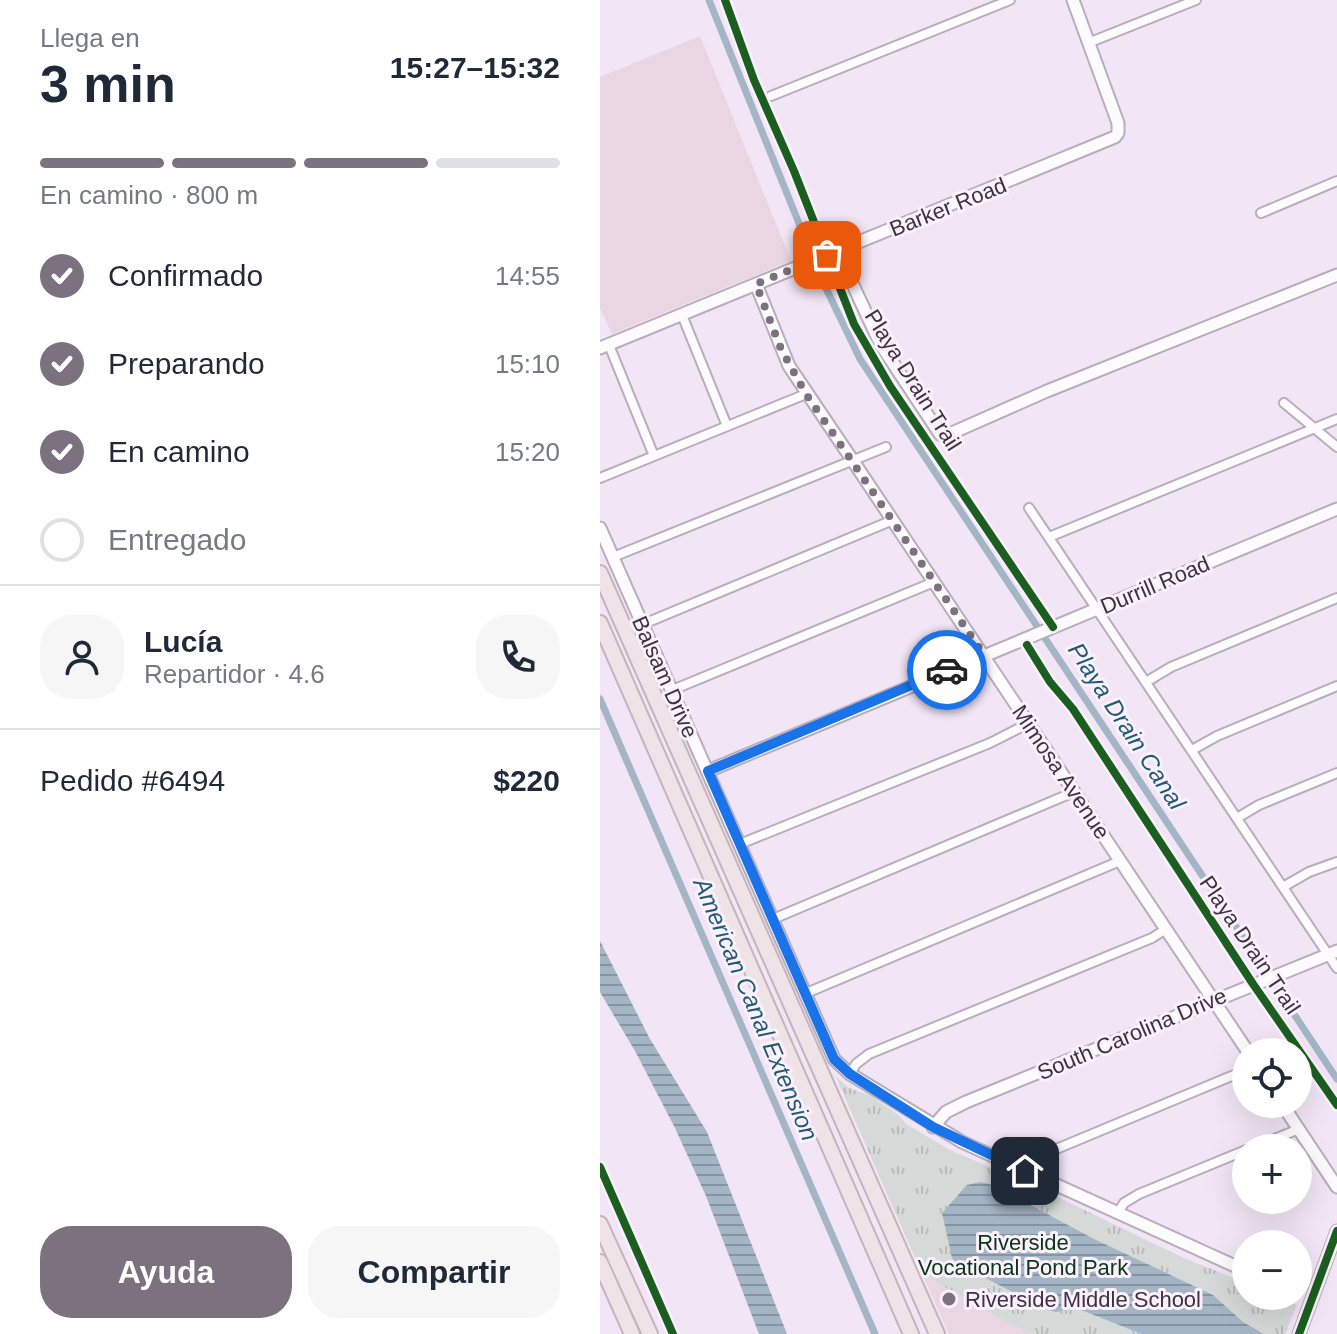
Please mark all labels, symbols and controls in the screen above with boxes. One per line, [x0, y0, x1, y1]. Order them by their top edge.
text: Llega en [40, 23, 140, 53]
text: 15:27–15:32 [390, 51, 560, 84]
text: 3 min [40, 55, 176, 113]
street label: Barker Road [886, 172, 1010, 242]
text: En camino · 800 m [40, 180, 258, 210]
pin [793, 221, 861, 289]
icon: bag [805, 233, 849, 277]
icon: check [40, 254, 84, 298]
text: Confirmado [108, 259, 263, 292]
text: 14:55 [495, 261, 560, 291]
street label: Playa Drain Trail [860, 305, 966, 455]
icon: check [40, 342, 84, 386]
text: Preparando [108, 347, 265, 380]
text: 15:10 [495, 349, 560, 379]
icon: check [40, 430, 84, 474]
text: En camino [108, 435, 250, 468]
text: 15:20 [495, 437, 560, 467]
text: Entregado [108, 523, 246, 556]
street label: Durrill Road [1097, 551, 1213, 619]
street label: Balsam Drive [627, 612, 703, 742]
button: person [40, 615, 124, 699]
button: phone [476, 615, 560, 699]
text: Lucía [144, 625, 222, 658]
courier [907, 630, 987, 710]
water label: Playa Drain Canal [1063, 638, 1191, 815]
icon: car [925, 648, 969, 692]
text: Repartidor · 4.6 [144, 659, 325, 689]
street label: Mimosa Avenue [1007, 700, 1115, 844]
text: Pedido #6494 [40, 764, 225, 797]
text: $220 [493, 764, 560, 797]
street label: Playa Drain Trail [1195, 871, 1305, 1019]
water label: American Canal Extension [688, 872, 824, 1144]
street label: South Carolina Drive [1034, 983, 1230, 1085]
map controls [1232, 1038, 1312, 1310]
button: locate [1232, 1038, 1312, 1118]
button: + [1232, 1134, 1312, 1214]
pin [991, 1137, 1059, 1205]
icon: home [1003, 1149, 1047, 1193]
button: Ayuda [40, 1226, 292, 1318]
button: Compartir [308, 1226, 560, 1318]
park label: Riverside Vocational Pond Park [918, 1230, 1129, 1280]
button: − [1232, 1230, 1312, 1310]
place label: Riverside Middle School [965, 1287, 1201, 1312]
marker: Riverside Middle School [940, 1290, 958, 1308]

